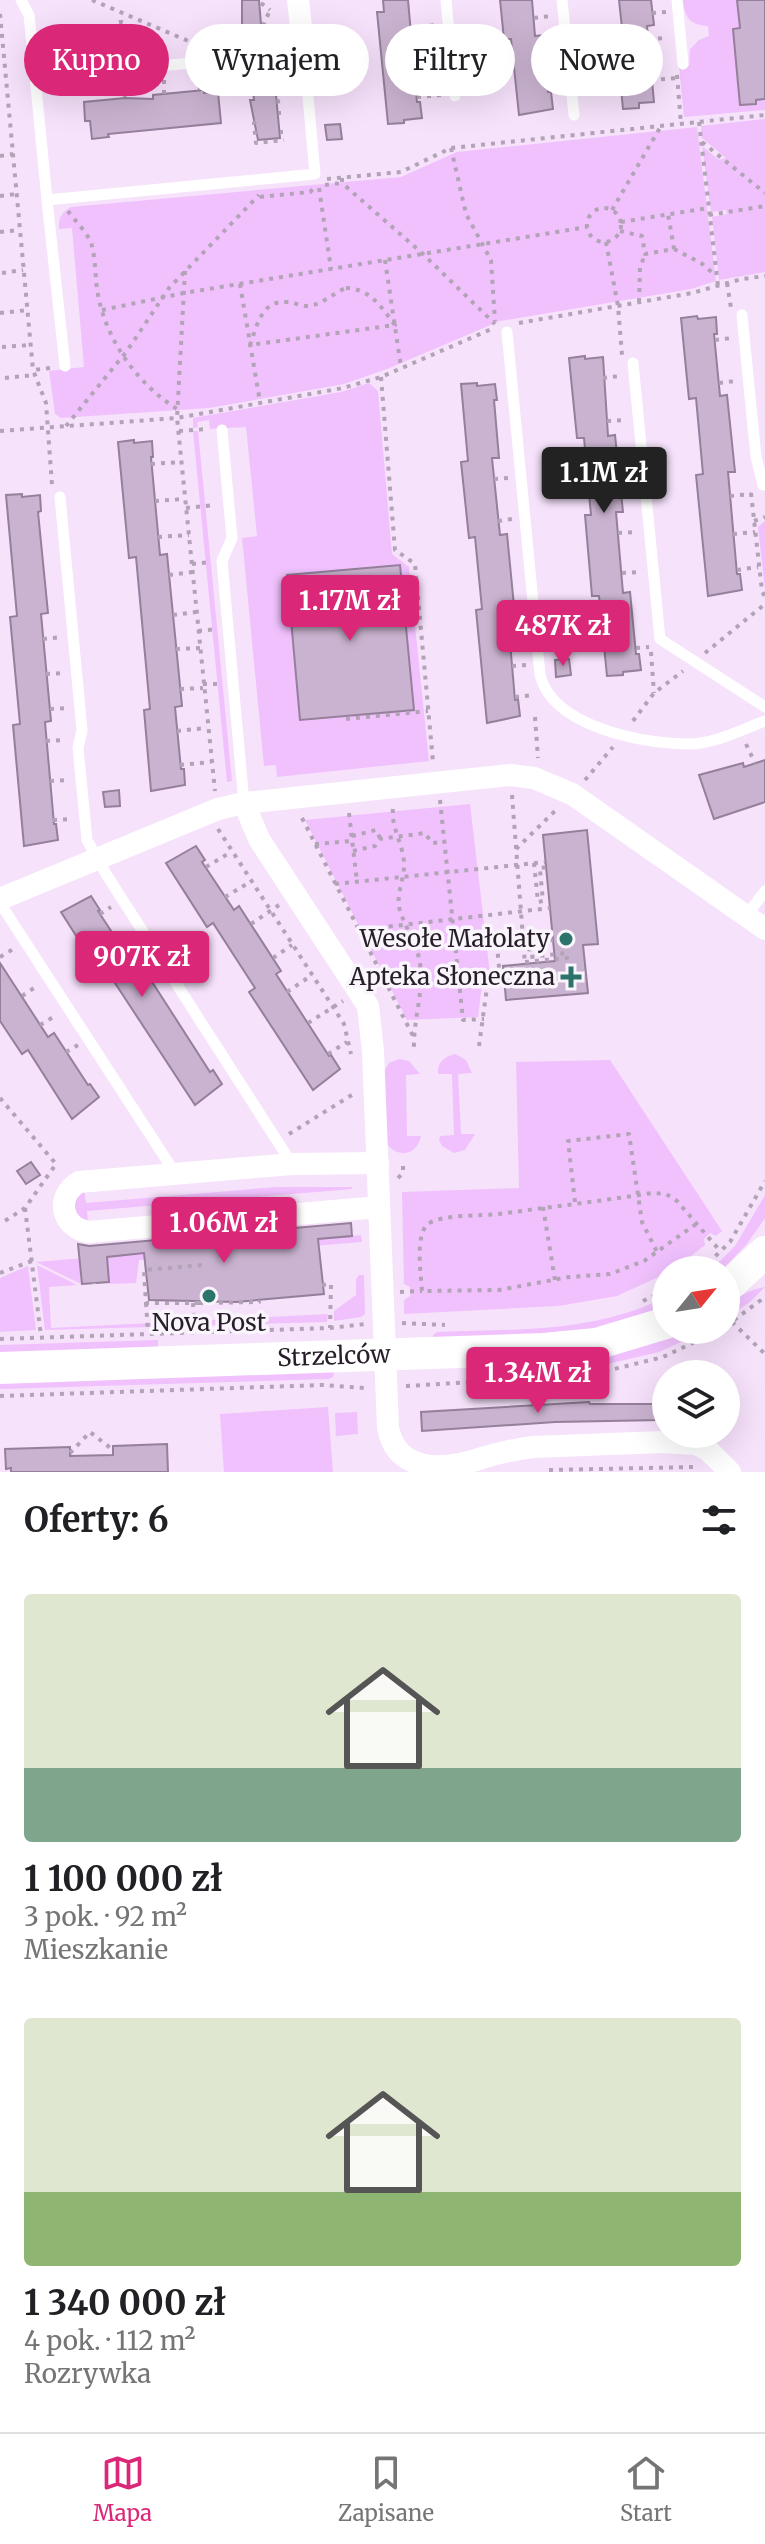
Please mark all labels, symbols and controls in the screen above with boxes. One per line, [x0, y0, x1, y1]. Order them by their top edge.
chip: Kupno [24, 24, 169, 96]
chip: Wynajem [185, 24, 369, 96]
chip: Filtry [385, 24, 515, 96]
chip: Nowe [531, 24, 663, 96]
pin: 1.1M zł [530, 447, 678, 515]
text: 1.1M zł [560, 456, 648, 489]
pin: 1.17M zł [267, 575, 433, 643]
text: 1.17M zł [299, 584, 401, 617]
pin: 487K zł [489, 600, 637, 668]
text: 487K zł [515, 609, 611, 642]
place label: Wesołe Małolaty [359, 923, 550, 954]
marker: Wesołe Małolaty [557, 930, 575, 948]
pin: 907K zł [68, 931, 216, 999]
text: 907K zł [93, 940, 191, 973]
place label: Apteka Słoneczna [348, 961, 555, 992]
marker: Apteka Słoneczna [562, 968, 580, 986]
pin: 1.06M zł [141, 1197, 307, 1265]
text: 1.06M zł [170, 1206, 278, 1239]
north arrow [652, 1256, 740, 1344]
map controls [652, 1256, 740, 1448]
marker: Nova Post [200, 1287, 218, 1305]
place label: Nova Post [152, 1307, 267, 1338]
street label: Strzelców [277, 1338, 392, 1373]
pin: 1.34M zł [455, 1347, 621, 1415]
text: 1.34M zł [484, 1356, 592, 1389]
button: layers [652, 1360, 740, 1448]
icon: filters [697, 1498, 741, 1542]
text: Oferty: 6 [24, 1499, 169, 1541]
icon: home [311, 1646, 455, 1790]
text: 1 100 000 zł [24, 1858, 223, 1900]
text: 3 pok. · 92 m² [24, 1900, 187, 1933]
text: Mieszkanie [24, 1933, 168, 1966]
icon: home [311, 2070, 455, 2214]
text: 1 340 000 zł [24, 2282, 226, 2324]
text: 4 pok. · 112 m² [24, 2324, 195, 2357]
text: Rozrywka [24, 2357, 151, 2390]
tab: Mapa [93, 2451, 152, 2527]
tab: Zapisane [338, 2451, 434, 2527]
tab: Start [620, 2451, 672, 2527]

